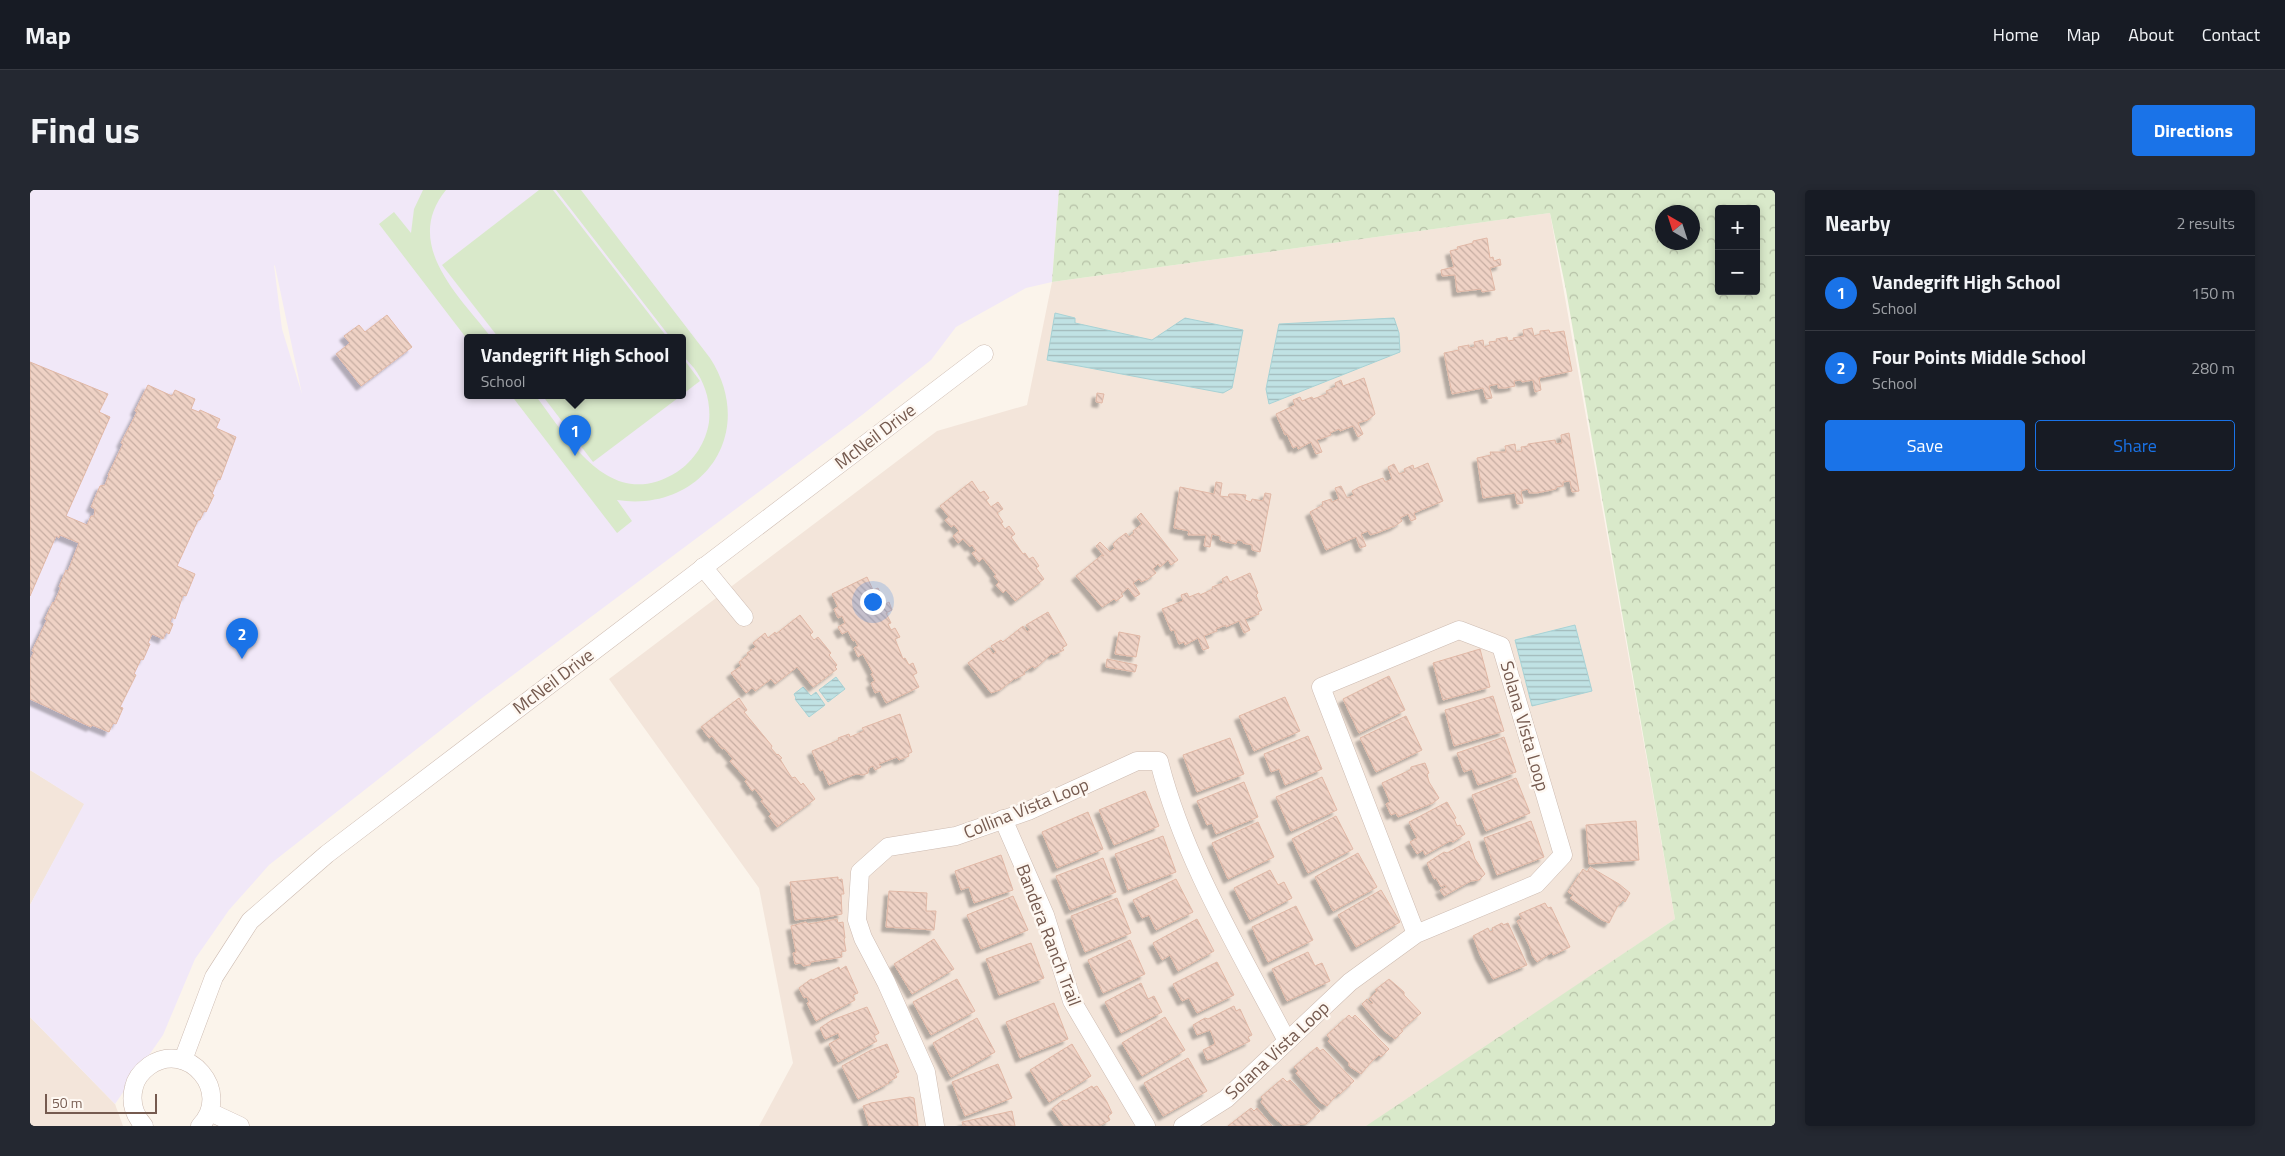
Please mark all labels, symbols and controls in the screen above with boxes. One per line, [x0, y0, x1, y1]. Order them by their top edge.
text: Map [25, 17, 71, 53]
text: Home [1993, 21, 2039, 48]
text: Map [2067, 21, 2100, 48]
text: About [2128, 21, 2174, 48]
text: Contact [2202, 21, 2260, 48]
text: Find us [30, 103, 140, 157]
button: Directions [2132, 105, 2255, 156]
north arrow [1655, 205, 1700, 250]
map controls [1715, 205, 1760, 295]
button: + [1715, 205, 1760, 250]
text: Nearby [1825, 207, 1890, 239]
text: 2 results [2176, 211, 2235, 235]
button: − [1715, 250, 1760, 295]
text: Vandegrift High School [1872, 267, 2061, 296]
text: 1 [1837, 281, 1845, 305]
text: 150 m [2191, 281, 2235, 305]
text: School [1872, 296, 1917, 320]
popup [464, 334, 686, 399]
text: Vandegrift High School [481, 340, 669, 369]
text: Four Points Middle School [1872, 342, 2086, 371]
text: 2 [1837, 356, 1845, 380]
text: 280 m [2191, 356, 2235, 380]
text: School [481, 369, 526, 393]
text: School [1872, 371, 1917, 395]
street label: McNeil Drive [829, 396, 921, 476]
pin: 1 [559, 415, 591, 456]
button: Save [1825, 420, 2025, 471]
button: Share [2035, 420, 2235, 471]
your location [860, 589, 886, 615]
pin: 2 [226, 618, 258, 659]
street label: McNeil Drive [507, 641, 599, 721]
street label: Solana Vista Loop [1494, 658, 1556, 794]
street label: Collina Vista Loop [959, 771, 1093, 845]
street label: Bandera Ranch Trail [1009, 860, 1089, 1010]
street label: Solana Vista Loop [1219, 994, 1335, 1106]
scale bar [45, 1091, 158, 1114]
text: 50 m [52, 1092, 82, 1113]

